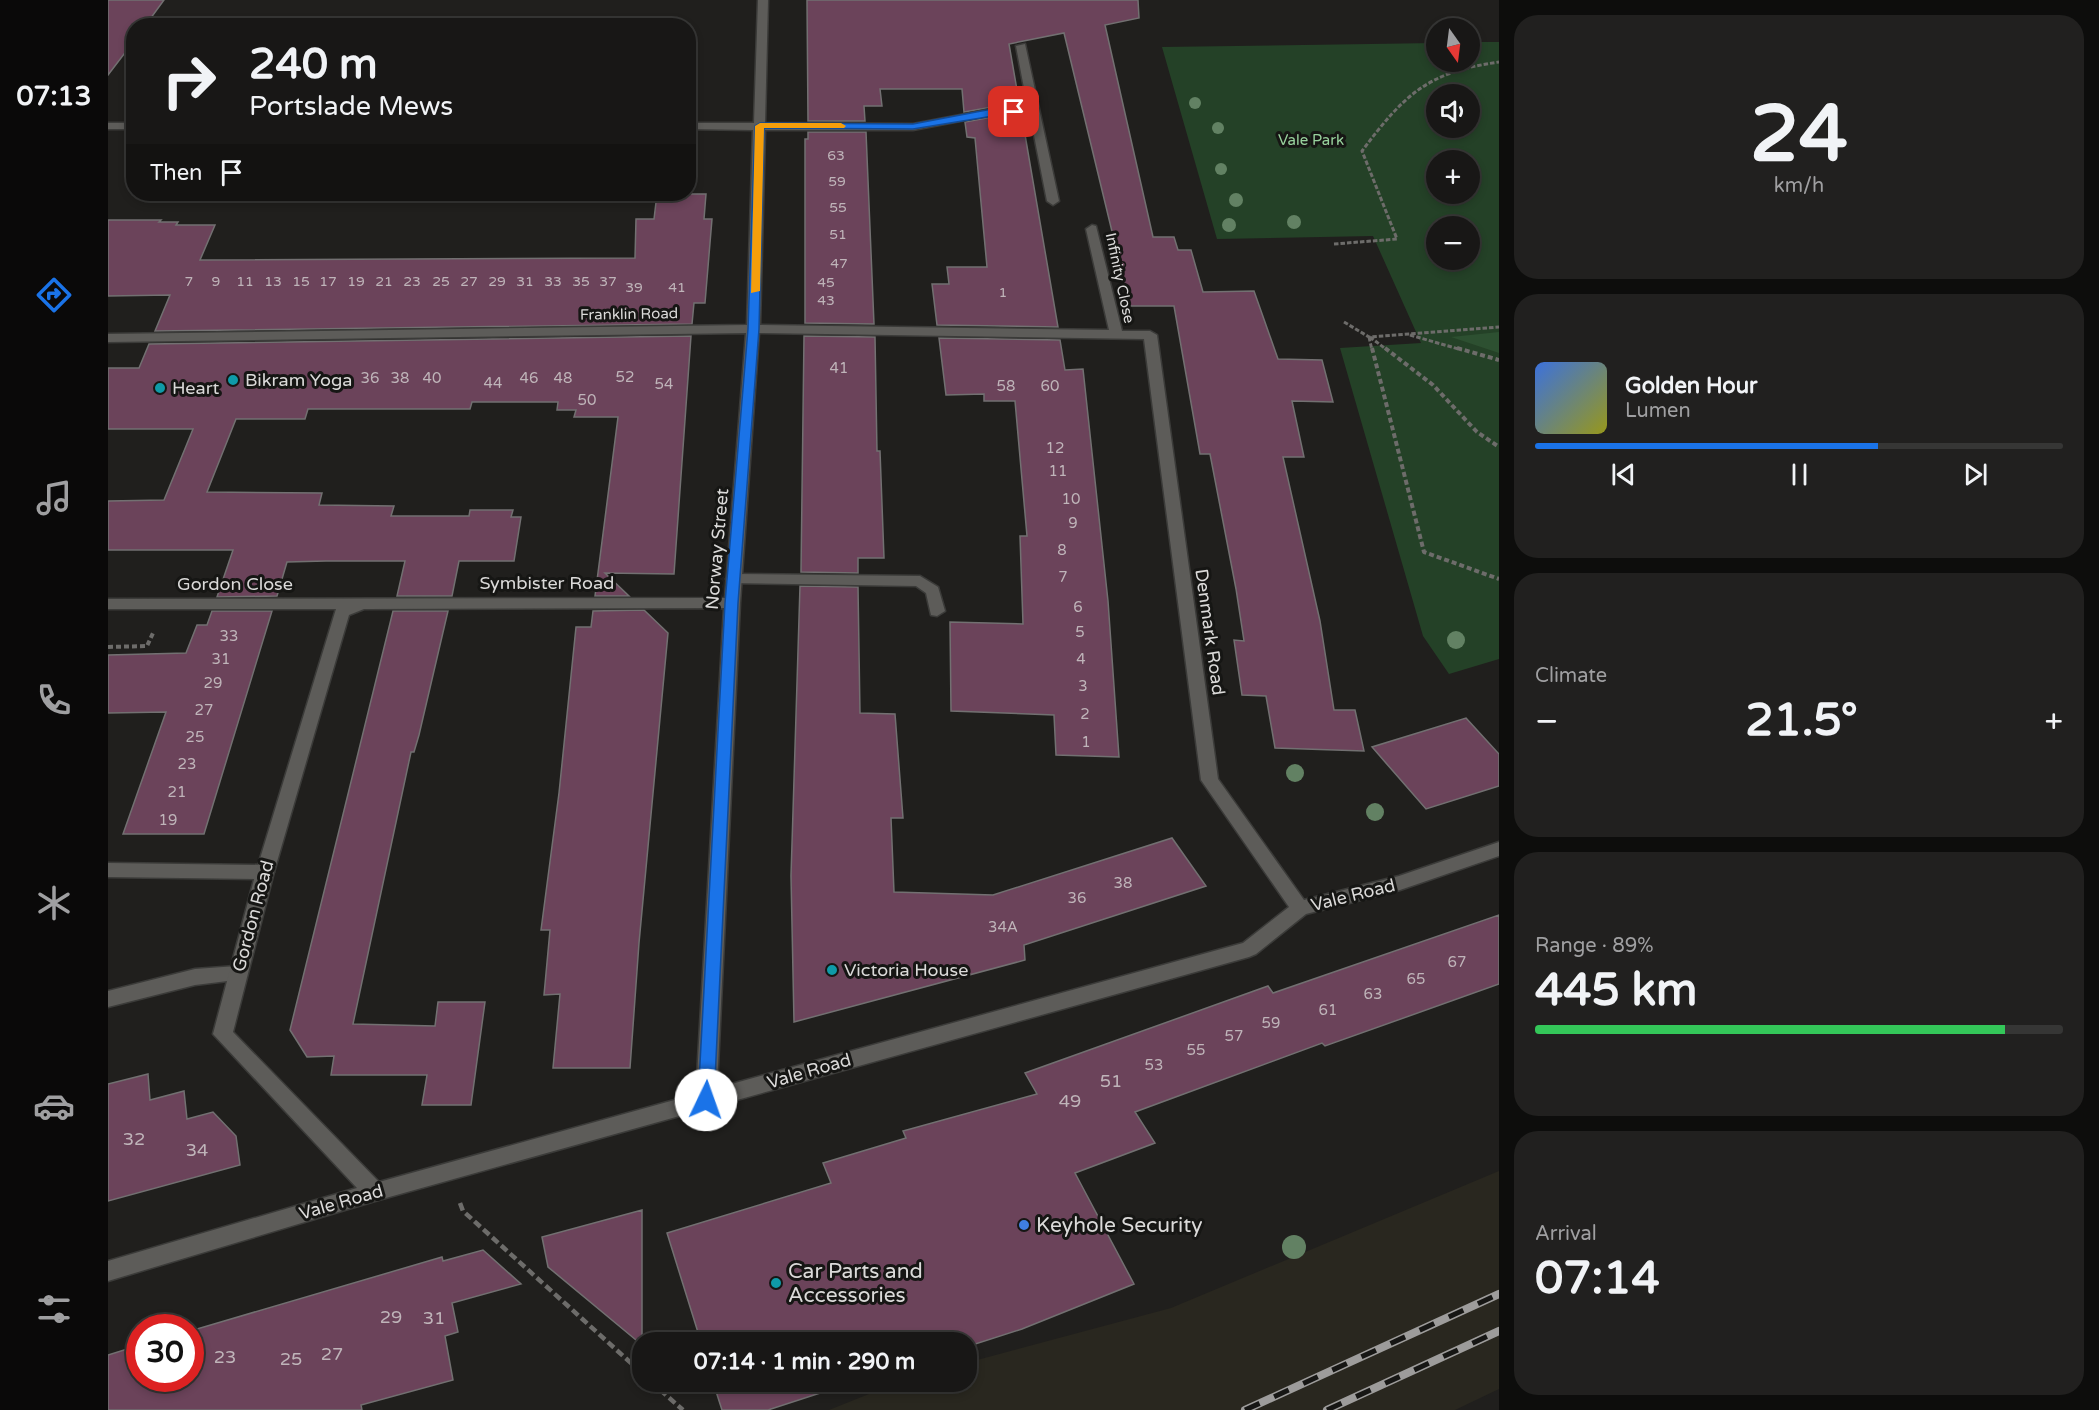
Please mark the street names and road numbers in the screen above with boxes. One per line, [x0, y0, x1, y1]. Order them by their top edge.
street label: Infinity Close [1102, 231, 1138, 325]
street label: Franklin Road [580, 304, 678, 324]
street label: Norway Street [701, 487, 733, 611]
street label: Denmark Road [1190, 567, 1230, 697]
street label: Symbister Road [480, 572, 614, 594]
street label: Gordon Close [177, 573, 293, 595]
street label: Gordon Road [228, 858, 278, 974]
street label: Vale Road [1309, 874, 1397, 916]
street label: Vale Road [765, 1049, 853, 1093]
street label: Vale Road [297, 1180, 385, 1224]

